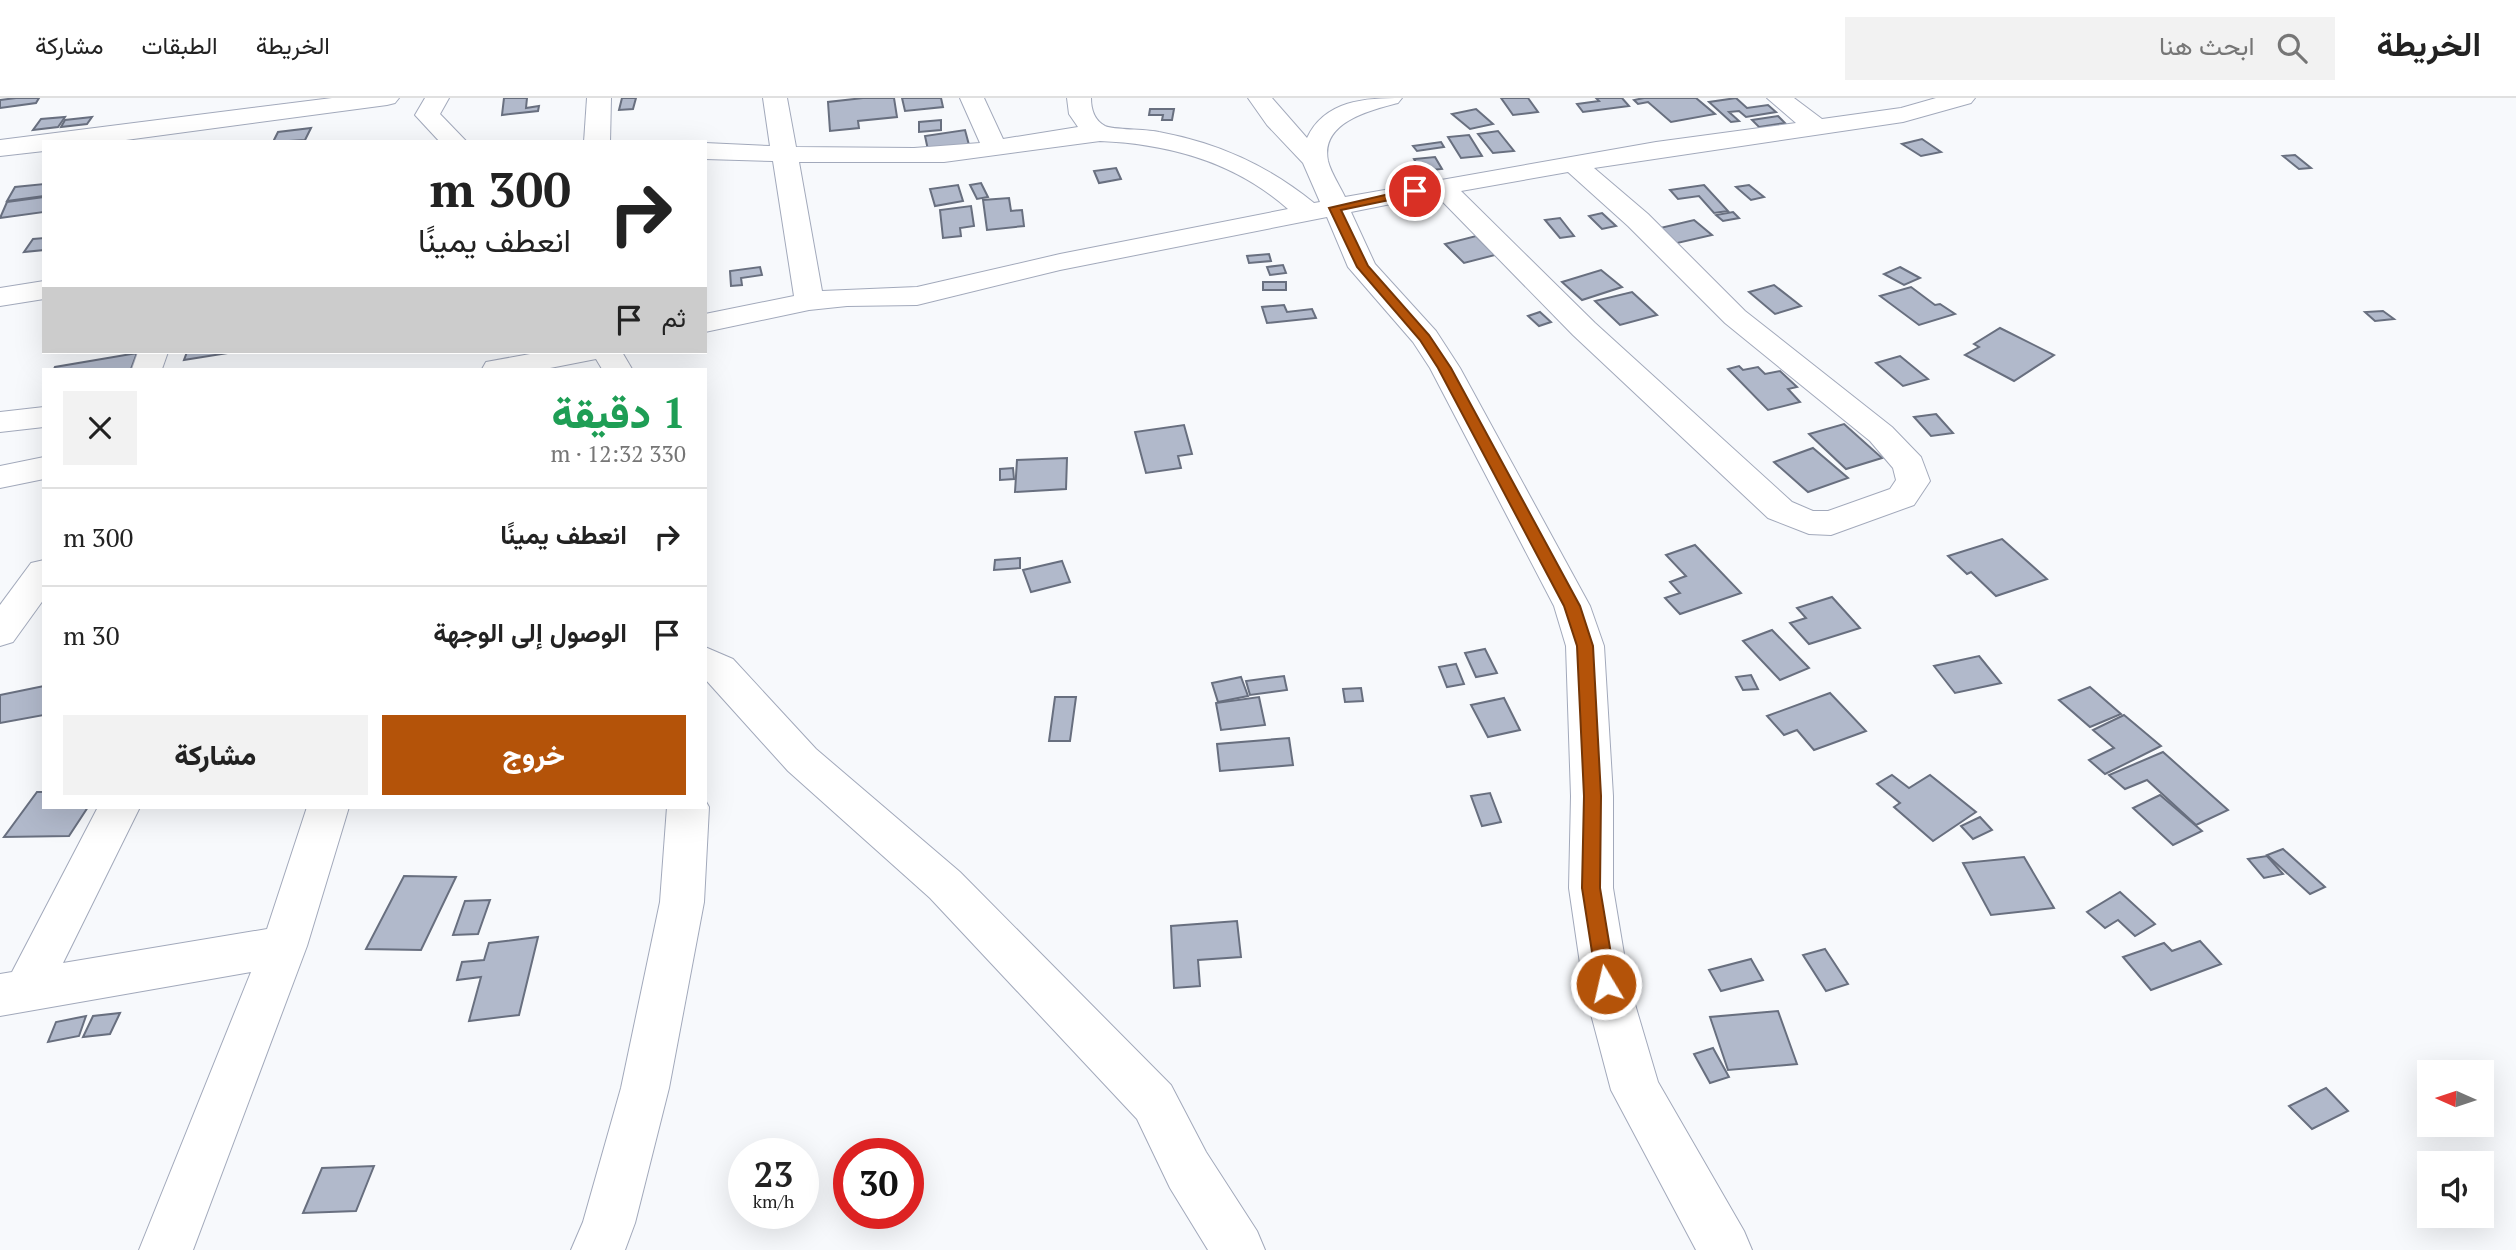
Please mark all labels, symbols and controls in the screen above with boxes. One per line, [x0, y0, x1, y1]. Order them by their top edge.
search box [1845, 17, 2335, 80]
text: الخريطة [2377, 22, 2481, 65]
text: ابحث هنا [2159, 28, 2255, 62]
text: مشاركة [35, 29, 103, 61]
text: الطبقات [141, 29, 218, 61]
text: الخريطة [256, 29, 330, 61]
icon: search [2273, 29, 2311, 67]
text: 300 m [429, 156, 571, 221]
pin [1385, 161, 1445, 221]
icon: right [595, 168, 686, 259]
icon: arrive [1396, 172, 1434, 210]
text: انعطف يمينًا [418, 219, 571, 261]
text: ثم [662, 300, 686, 334]
icon: arrive [610, 301, 648, 339]
text: 1 دقيقة [551, 384, 686, 440]
button: close [63, 391, 137, 465]
text: 330 m · 12:32 [551, 438, 686, 469]
text: انعطف يمينًا [500, 517, 627, 551]
icon: right [648, 518, 686, 556]
text: 300 m [63, 520, 133, 554]
text: الوصول إلى الوجهة [433, 615, 627, 649]
icon: arrive [648, 616, 686, 654]
text: 30 m [63, 618, 120, 652]
button: مشاركة [63, 715, 368, 795]
button: خروج [382, 715, 686, 795]
position arrow [1569, 947, 1643, 1021]
north arrow [2417, 1060, 2494, 1138]
map controls [2417, 1060, 2494, 1228]
speed limit sign: 30 [833, 1138, 924, 1229]
text: 23 [754, 1151, 793, 1197]
button: sound [2417, 1151, 2494, 1228]
text: km/h [753, 1189, 794, 1213]

